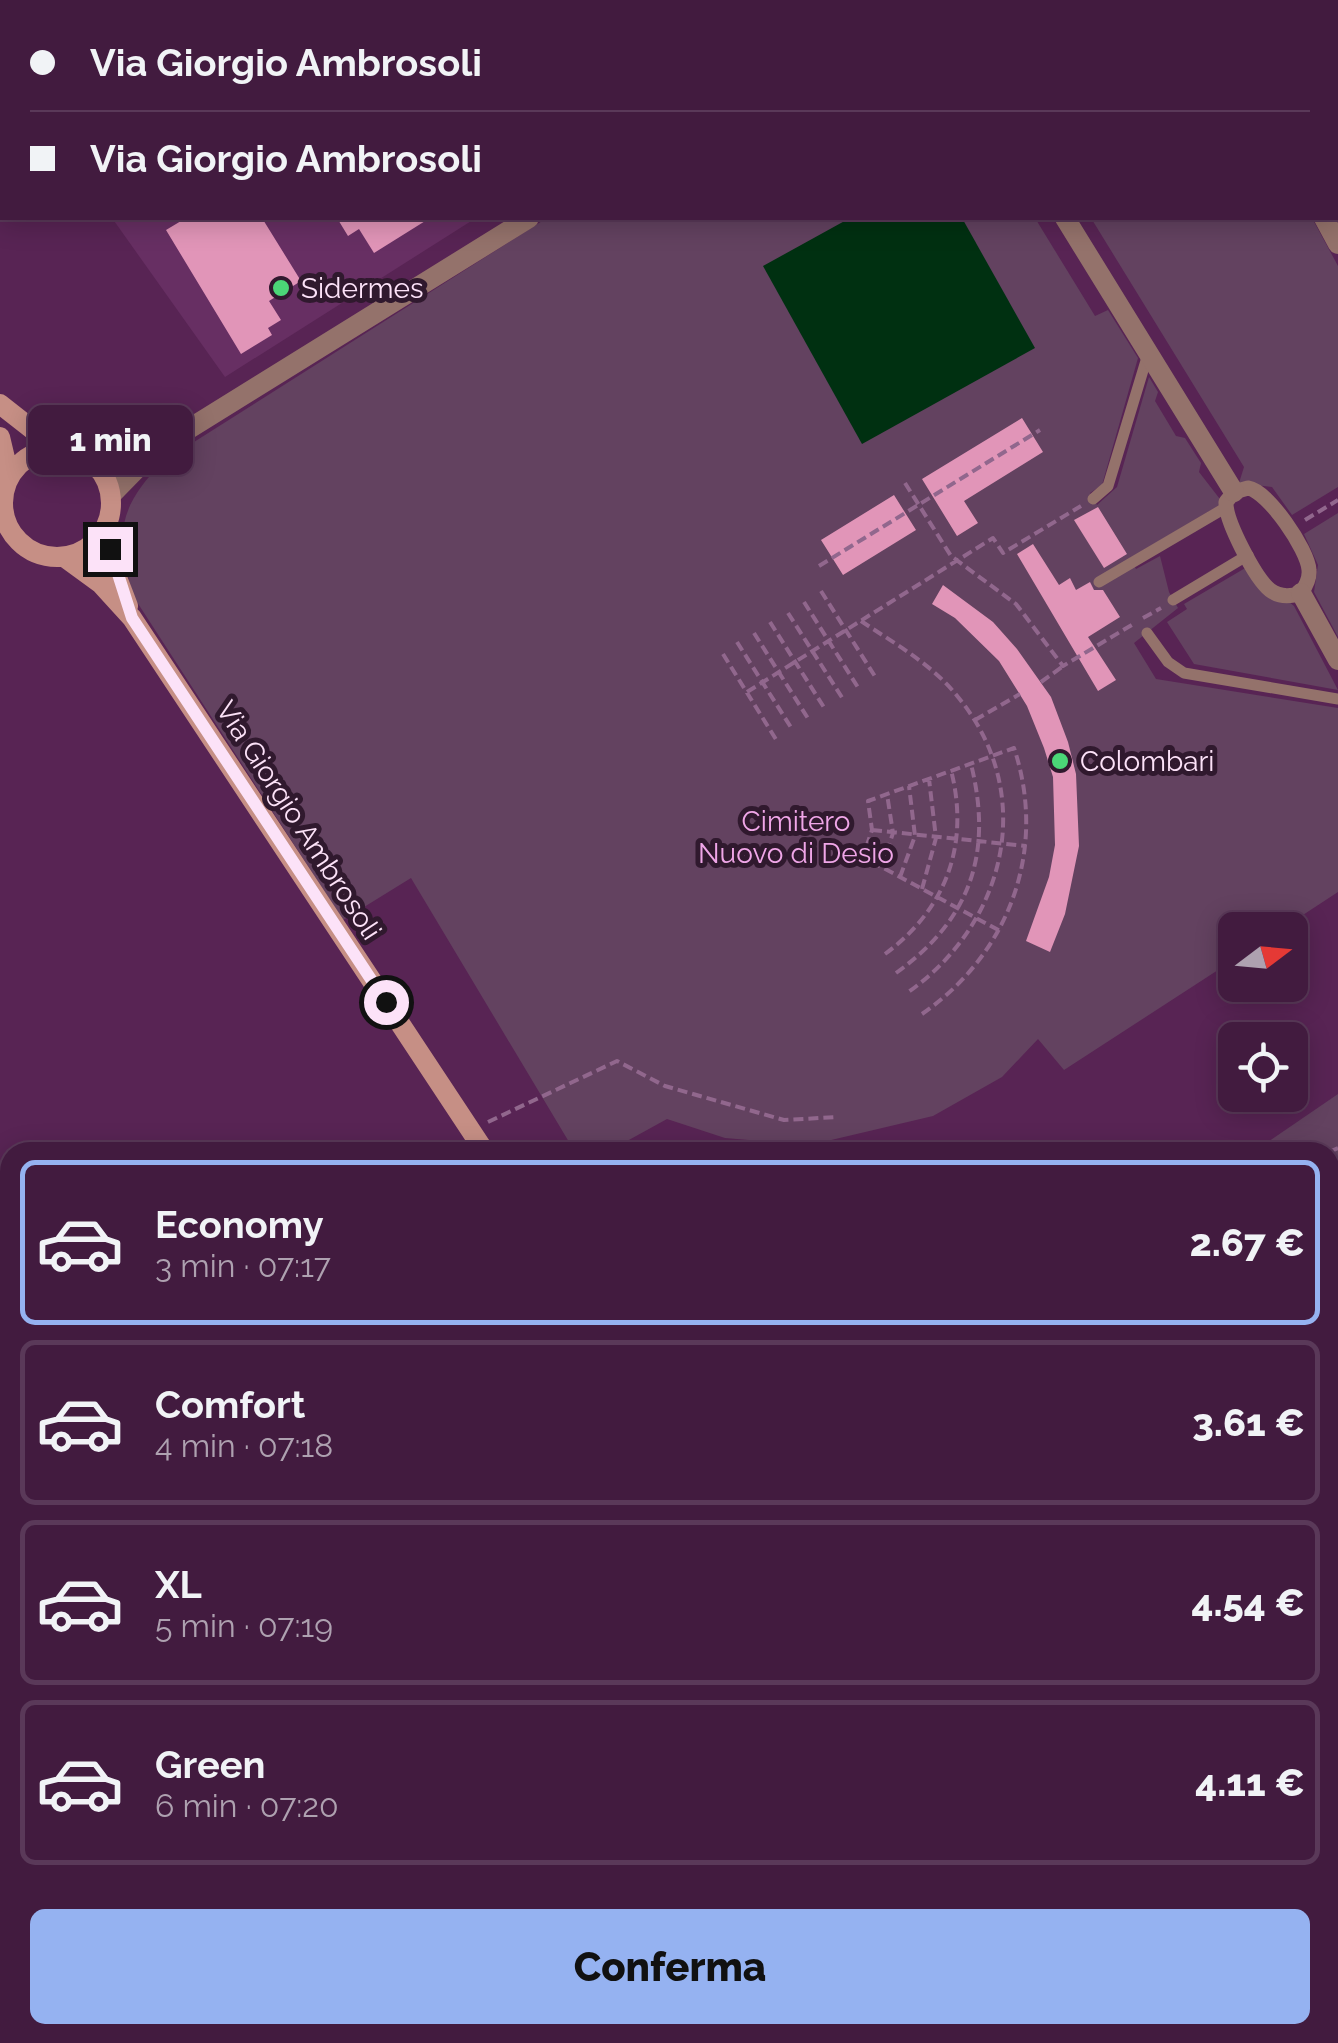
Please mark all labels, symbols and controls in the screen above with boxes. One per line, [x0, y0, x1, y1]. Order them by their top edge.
text: Via Giorgio Ambrosoli [90, 40, 482, 85]
text: Via Giorgio Ambrosoli [90, 136, 482, 181]
place label: Sidermes [301, 272, 423, 305]
marker: Sidermes [270, 277, 292, 299]
callout: 1 min [28, 404, 192, 474]
text: 1 min [69, 421, 152, 458]
route end [88, 527, 133, 572]
street label: Via Giorgio Ambrosoli [209, 695, 388, 946]
place label: Colombari [1080, 745, 1214, 778]
marker: Colombari [1049, 750, 1071, 772]
park label: Cimitero Nuovo di Desio [698, 805, 894, 870]
north arrow [1218, 912, 1308, 1002]
map controls [1218, 912, 1308, 1112]
route start [364, 980, 409, 1025]
button: locate [1218, 1022, 1308, 1112]
icon: car [35, 1198, 125, 1288]
text: Economy [155, 1202, 324, 1247]
text: 2.67 € [1190, 1220, 1305, 1265]
text: 3 min · 07:17 [155, 1247, 331, 1284]
icon: car [35, 1378, 125, 1468]
text: Comfort [155, 1382, 305, 1427]
text: 3.61 € [1192, 1400, 1305, 1445]
text: 4 min · 07:18 [155, 1427, 333, 1464]
icon: car [35, 1558, 125, 1648]
text: XL [155, 1562, 202, 1607]
text: 4.54 € [1192, 1580, 1305, 1625]
text: 5 min · 07:19 [155, 1607, 333, 1644]
icon: car [35, 1738, 125, 1828]
text: Green [155, 1742, 265, 1787]
text: 4.11 € [1195, 1760, 1305, 1805]
text: 6 min · 07:20 [155, 1787, 339, 1824]
button: Conferma [30, 1909, 1310, 2024]

